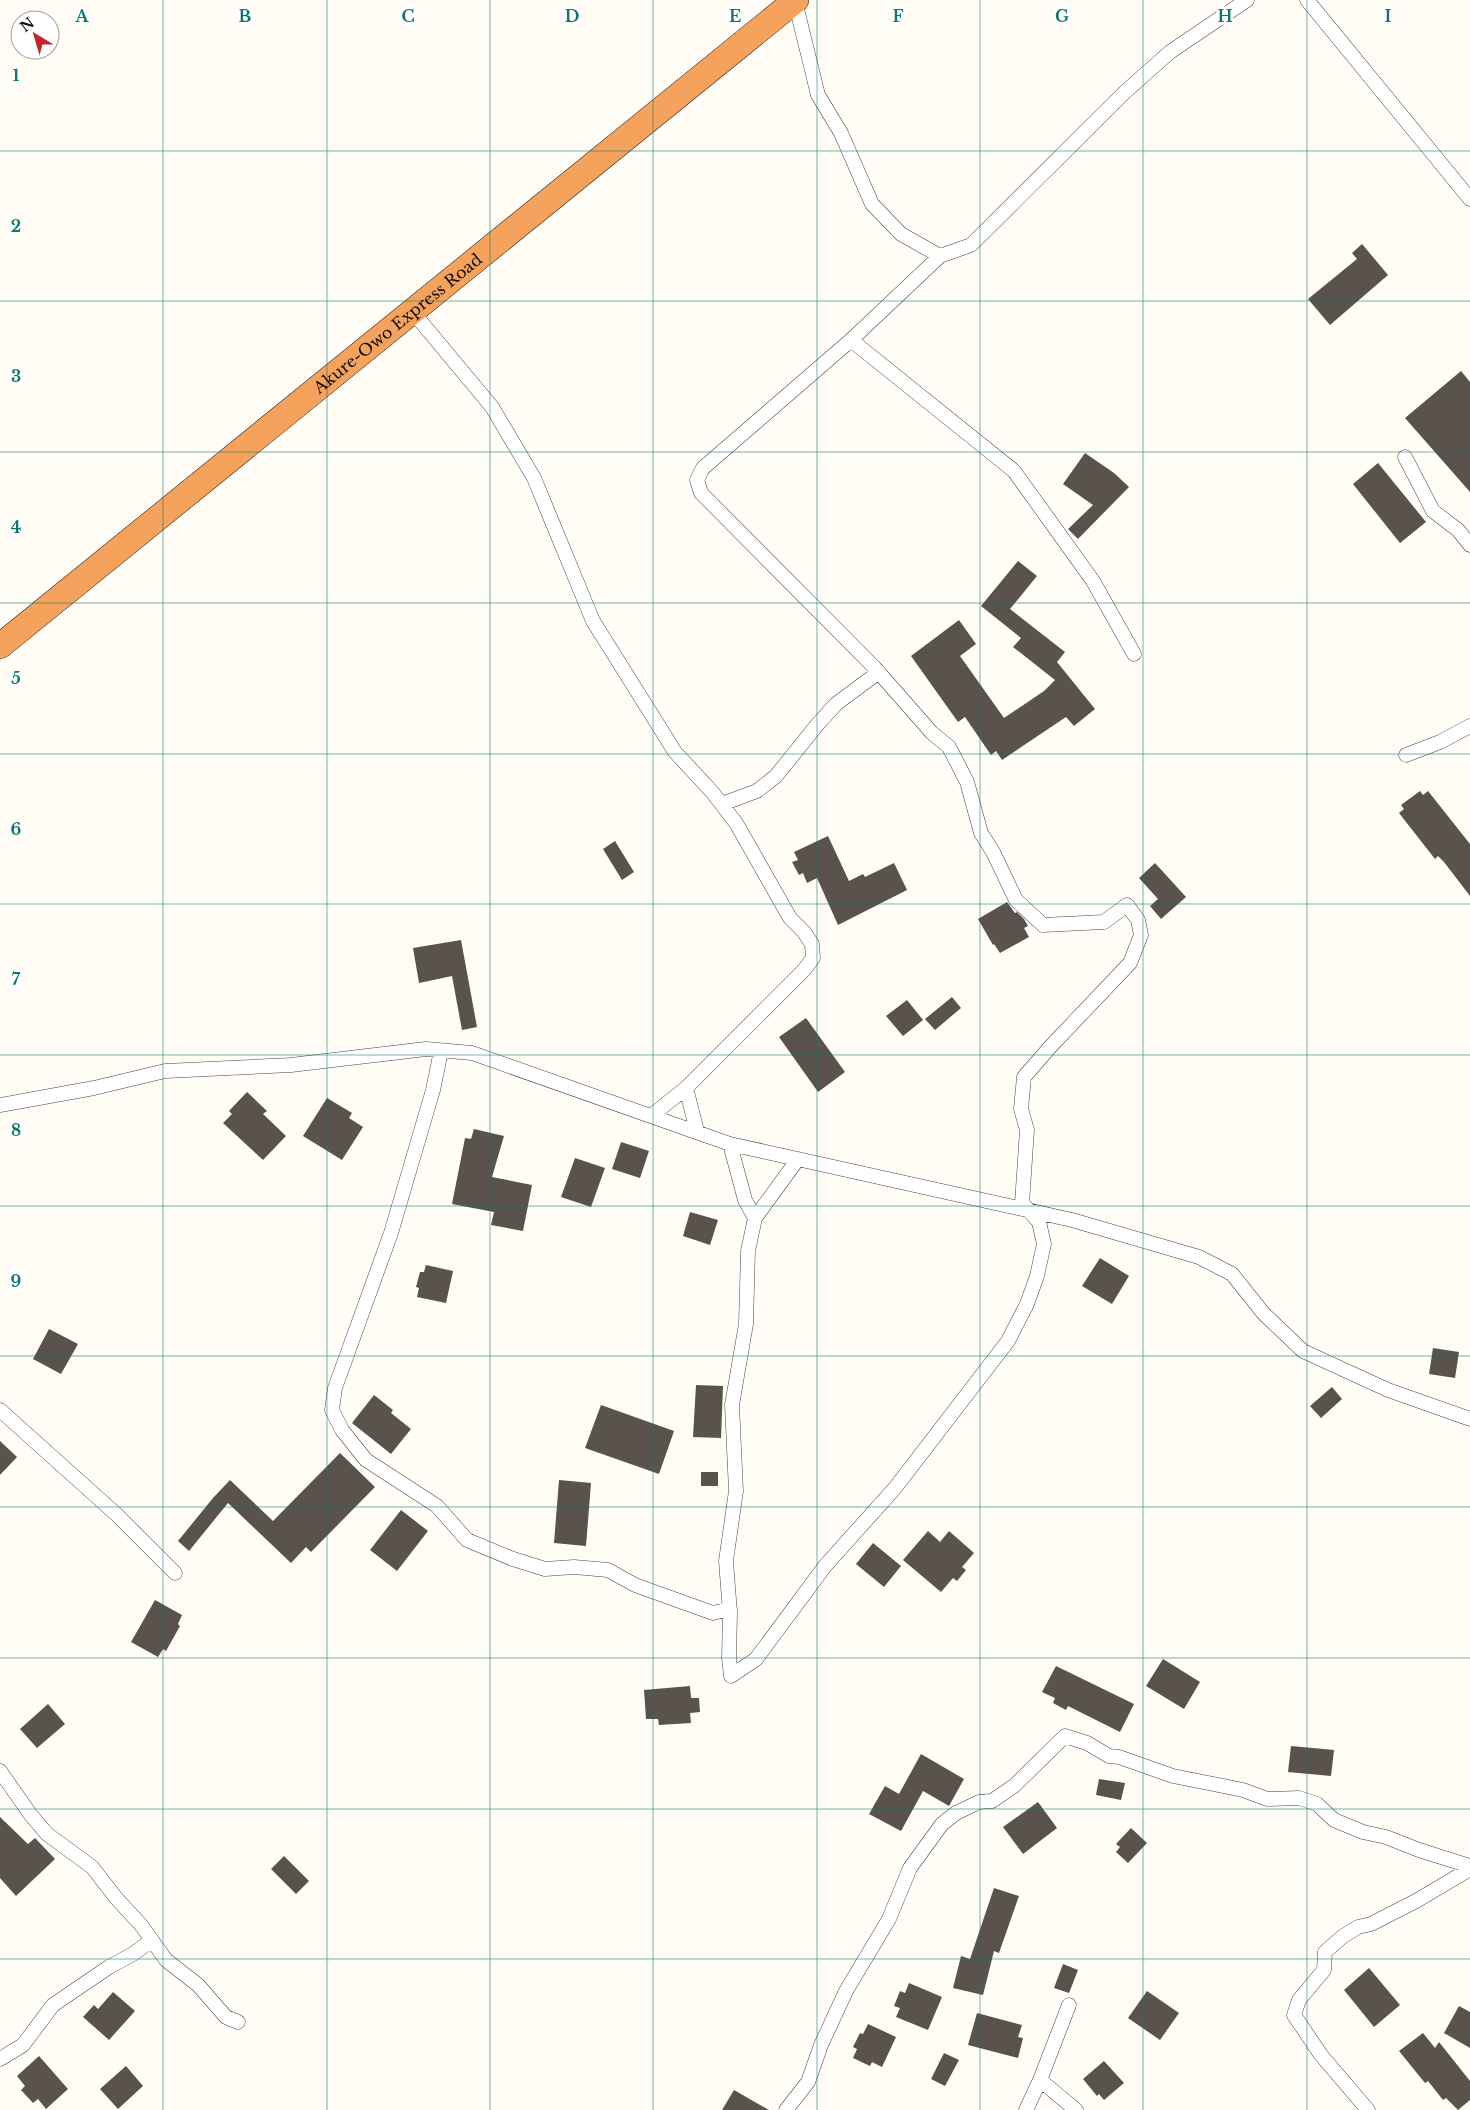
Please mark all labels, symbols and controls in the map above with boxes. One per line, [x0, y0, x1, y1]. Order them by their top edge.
text: A [75, 6, 90, 26]
text: B [239, 6, 252, 26]
text: C [401, 6, 415, 26]
text: D [565, 6, 579, 26]
text: E [729, 6, 741, 26]
text: F [892, 6, 904, 26]
text: G [1055, 6, 1069, 26]
text: H [1217, 6, 1233, 26]
text: I [1385, 6, 1392, 26]
north arrow [10, 10, 60, 60]
text: N [16, 14, 38, 36]
text: 1 [13, 65, 20, 85]
text: 2 [11, 216, 21, 236]
street label: Akure-Owo Express Road [308, 249, 486, 398]
text: 3 [11, 366, 21, 386]
text: 4 [11, 517, 21, 537]
text: 5 [11, 668, 21, 688]
text: 6 [11, 819, 22, 839]
text: 7 [12, 969, 21, 989]
text: 8 [11, 1120, 21, 1140]
text: 9 [11, 1271, 22, 1291]

